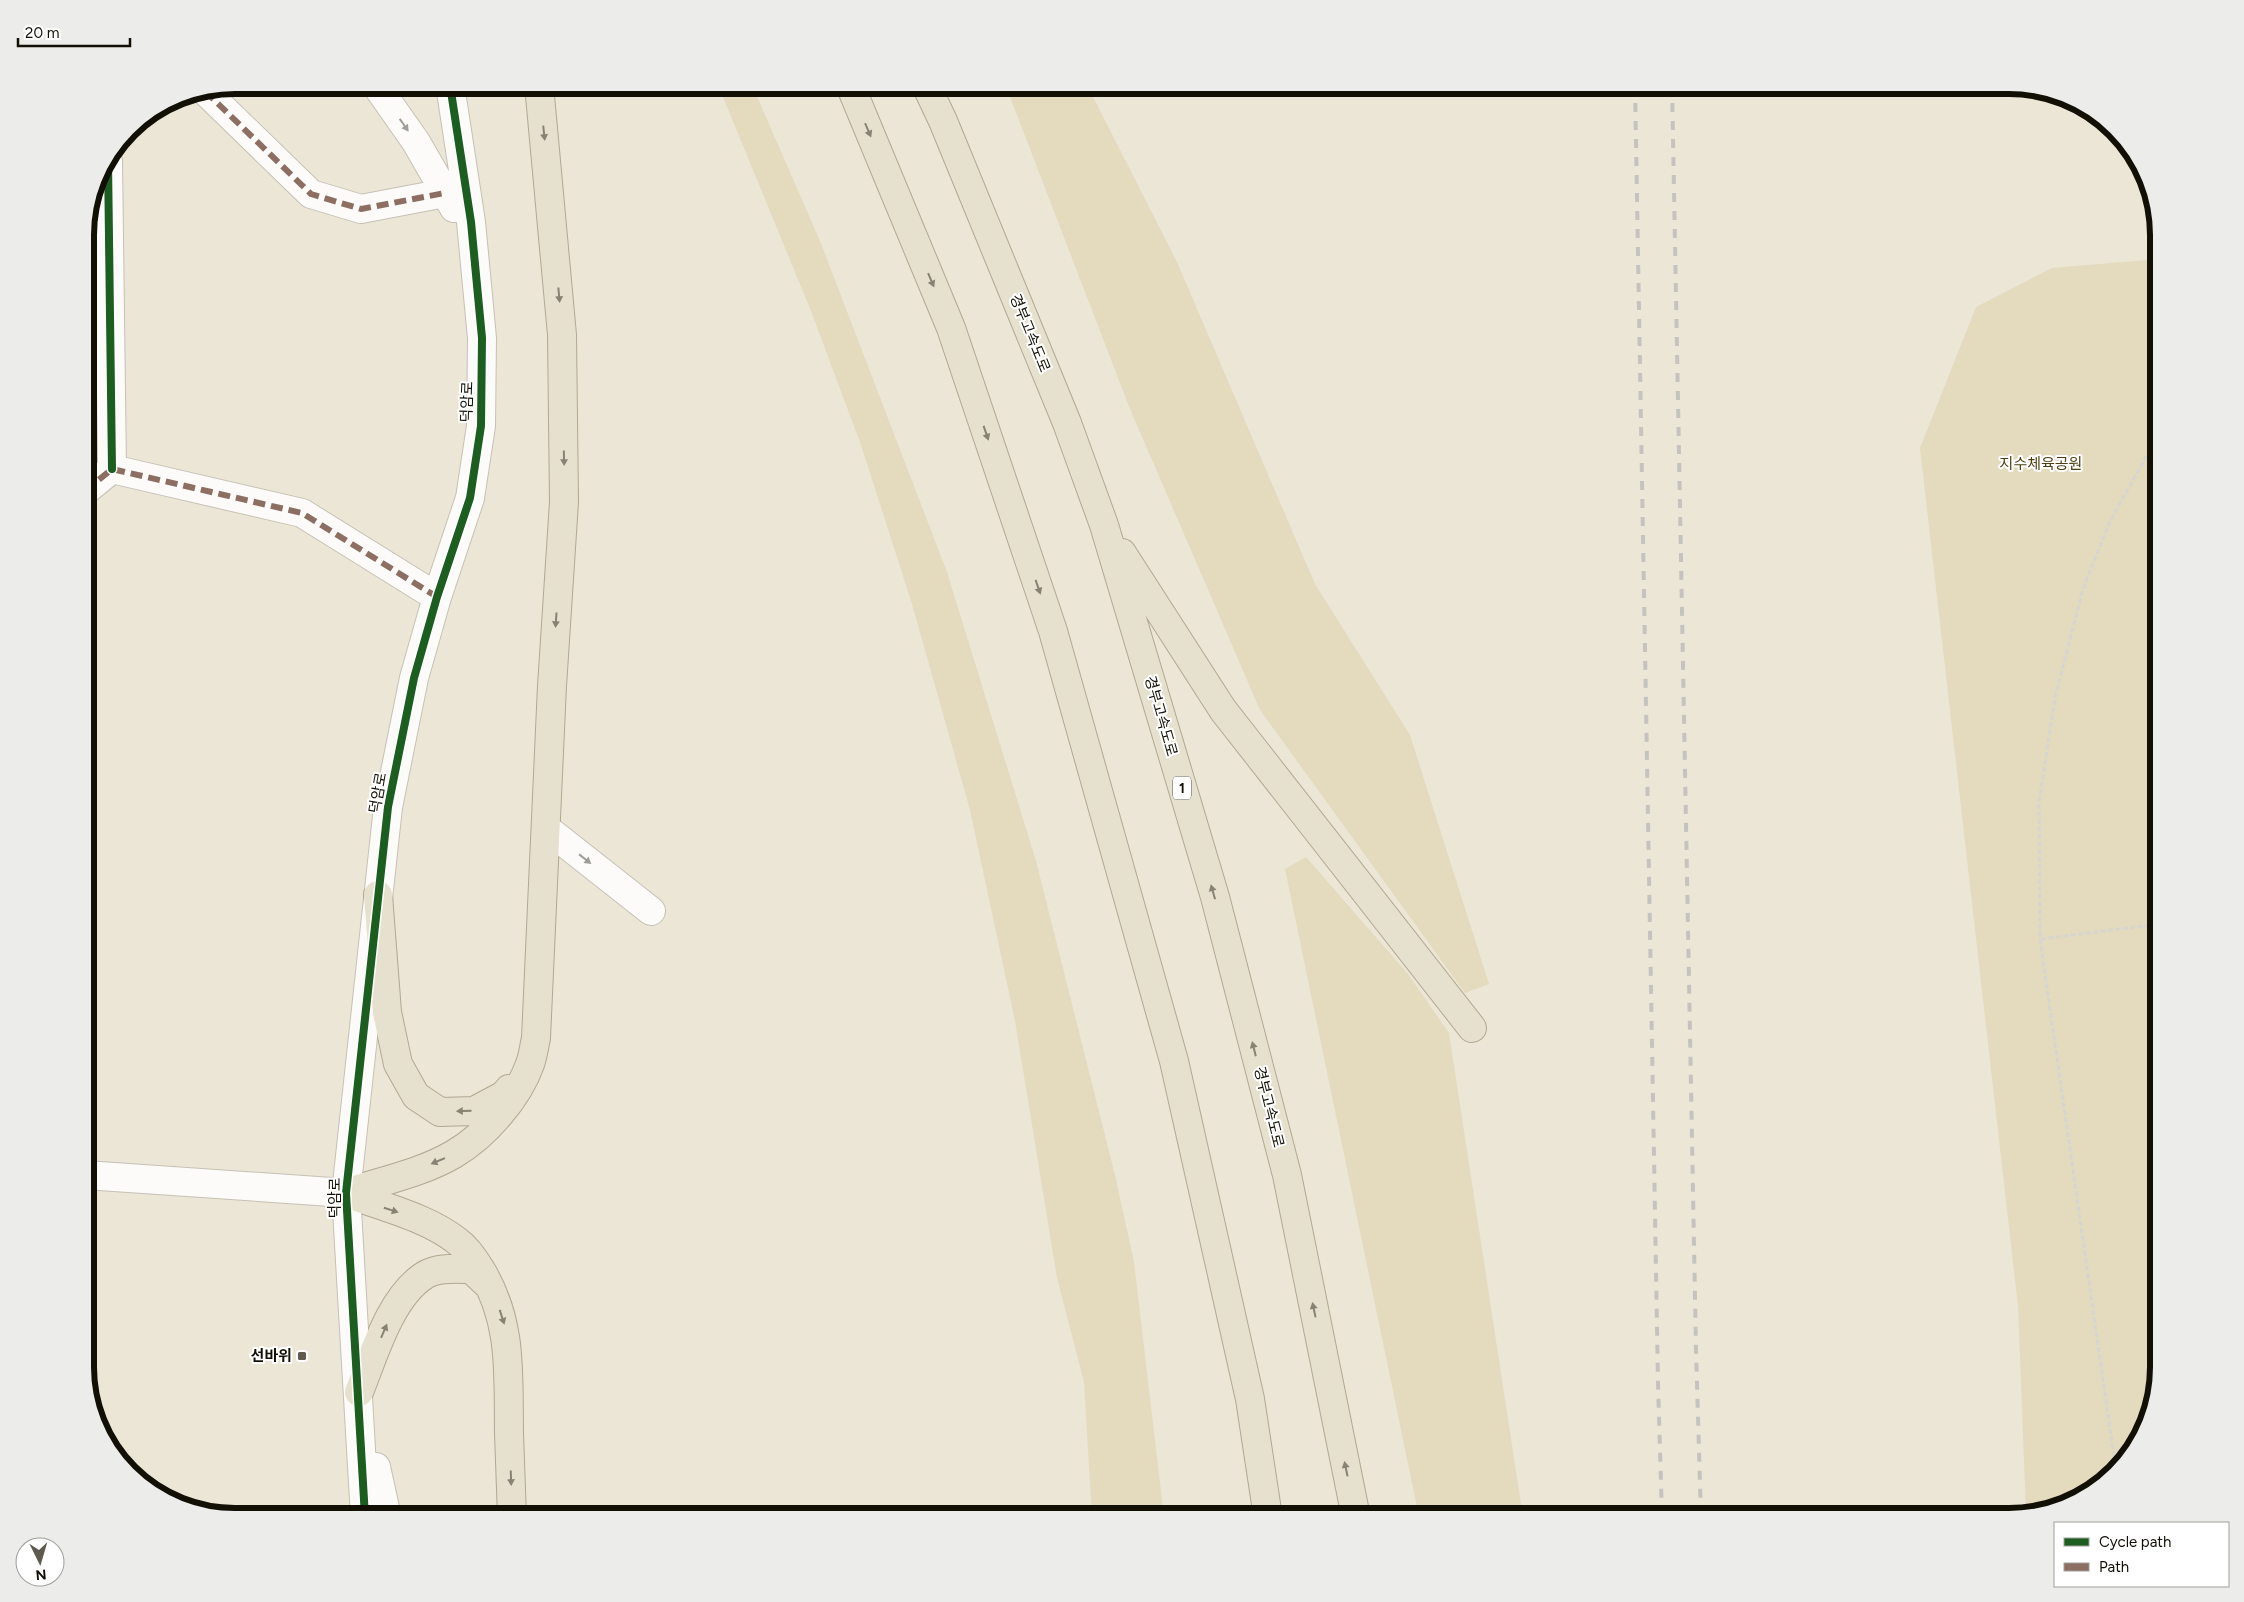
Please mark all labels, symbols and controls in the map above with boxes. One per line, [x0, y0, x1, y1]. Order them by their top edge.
scale bar [18, 15, 130, 47]
text: 20 m [25, 24, 59, 42]
one-way arrow [399, 118, 409, 132]
one-way arrow [865, 123, 873, 137]
one-way arrow [540, 126, 548, 142]
one-way arrow [927, 273, 935, 287]
one-way arrow [555, 288, 563, 304]
street label: 경부고속도로 [1006, 291, 1054, 375]
street label: 덕암로 [457, 381, 477, 423]
one-way arrow [982, 426, 990, 441]
one-way arrow [560, 450, 568, 466]
park label: 지수체육공원 [2000, 455, 2082, 473]
one-way arrow [1035, 579, 1042, 594]
one-way arrow [552, 612, 560, 628]
street label: 경부고속도로 [1141, 674, 1181, 758]
street label: 덕암로 [366, 771, 390, 815]
road number: 1 [1173, 776, 1191, 800]
one-way arrow [578, 853, 591, 864]
one-way arrow [1209, 885, 1217, 900]
one-way arrow [1250, 1042, 1258, 1057]
street label: 경부고속도로 [1250, 1065, 1288, 1149]
one-way arrow [455, 1107, 471, 1115]
one-way arrow [431, 1157, 445, 1165]
street label: 덕암로 [326, 1177, 344, 1219]
one-way arrow [384, 1207, 399, 1215]
one-way arrow [1310, 1302, 1318, 1318]
one-way arrow [498, 1309, 506, 1324]
one-way arrow [381, 1324, 389, 1338]
place label: 선바위 [251, 1347, 292, 1365]
marker: 선바위 [296, 1350, 308, 1362]
one-way arrow [1342, 1461, 1350, 1477]
one-way arrow [507, 1471, 515, 1487]
legend [2054, 1522, 2229, 1587]
text: Cycle path [2099, 1533, 2171, 1551]
north arrow [15, 1537, 65, 1587]
text: Path [2099, 1558, 2129, 1576]
text: N [35, 1566, 47, 1583]

